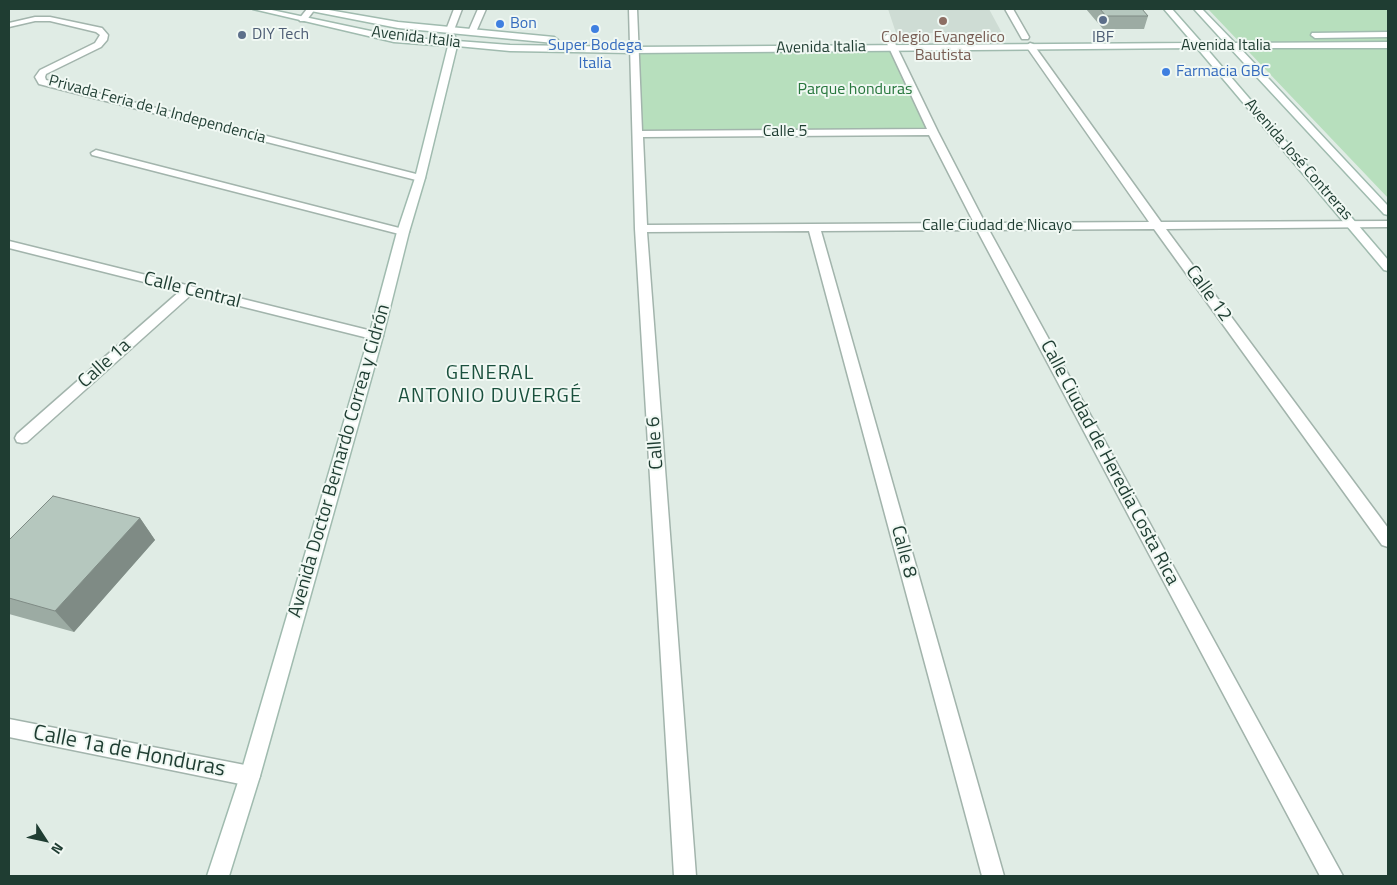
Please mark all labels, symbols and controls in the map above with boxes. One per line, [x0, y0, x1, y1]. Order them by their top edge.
place label: Bon [510, 14, 537, 34]
marker: IBF [1097, 14, 1109, 26]
marker: Colegio Evangelico Bautista [937, 15, 949, 27]
marker: Bon [494, 18, 506, 30]
street label: Avenida Italia [370, 23, 462, 53]
marker: Super Bodega Italia [589, 23, 601, 35]
place label: DIY Tech [252, 25, 309, 45]
place label: Colegio Evangelico Bautista [881, 28, 1005, 66]
place label: IBF [1092, 28, 1114, 48]
marker: DIY Tech [236, 29, 248, 41]
place label: Super Bodega Italia [548, 36, 642, 74]
street label: Avenida Italia [1181, 36, 1271, 56]
street label: Avenida Italia [776, 38, 866, 58]
place label: Farmacia GBC [1176, 62, 1269, 82]
marker: Farmacia GBC [1160, 66, 1172, 78]
street label: Privada Feria de la Independencia [46, 72, 268, 148]
park label: Parque honduras [798, 80, 912, 100]
street label: Avenida José Contreras [1240, 95, 1356, 225]
street label: Calle 5 [763, 122, 807, 142]
street label: Calle Ciudad de Nicayo [922, 216, 1072, 236]
street label: Calle 12 [1180, 262, 1236, 326]
street label: Calle Central [141, 268, 243, 314]
street label: Avenida Doctor Bernardo Correa y Cidrón [284, 302, 396, 620]
street label: Calle 1a [74, 335, 136, 393]
street label: Calle Ciudad de Heredia Costa Rica [1035, 337, 1183, 589]
district label: GENERAL ANTONIO DUVERGÉ [396, 362, 584, 409]
street label: Calle 6 [643, 416, 669, 470]
street label: Calle 8 [885, 523, 921, 581]
street label: Calle 1a de Honduras [31, 720, 227, 784]
north arrow [20, 815, 70, 865]
text: N [46, 839, 69, 859]

